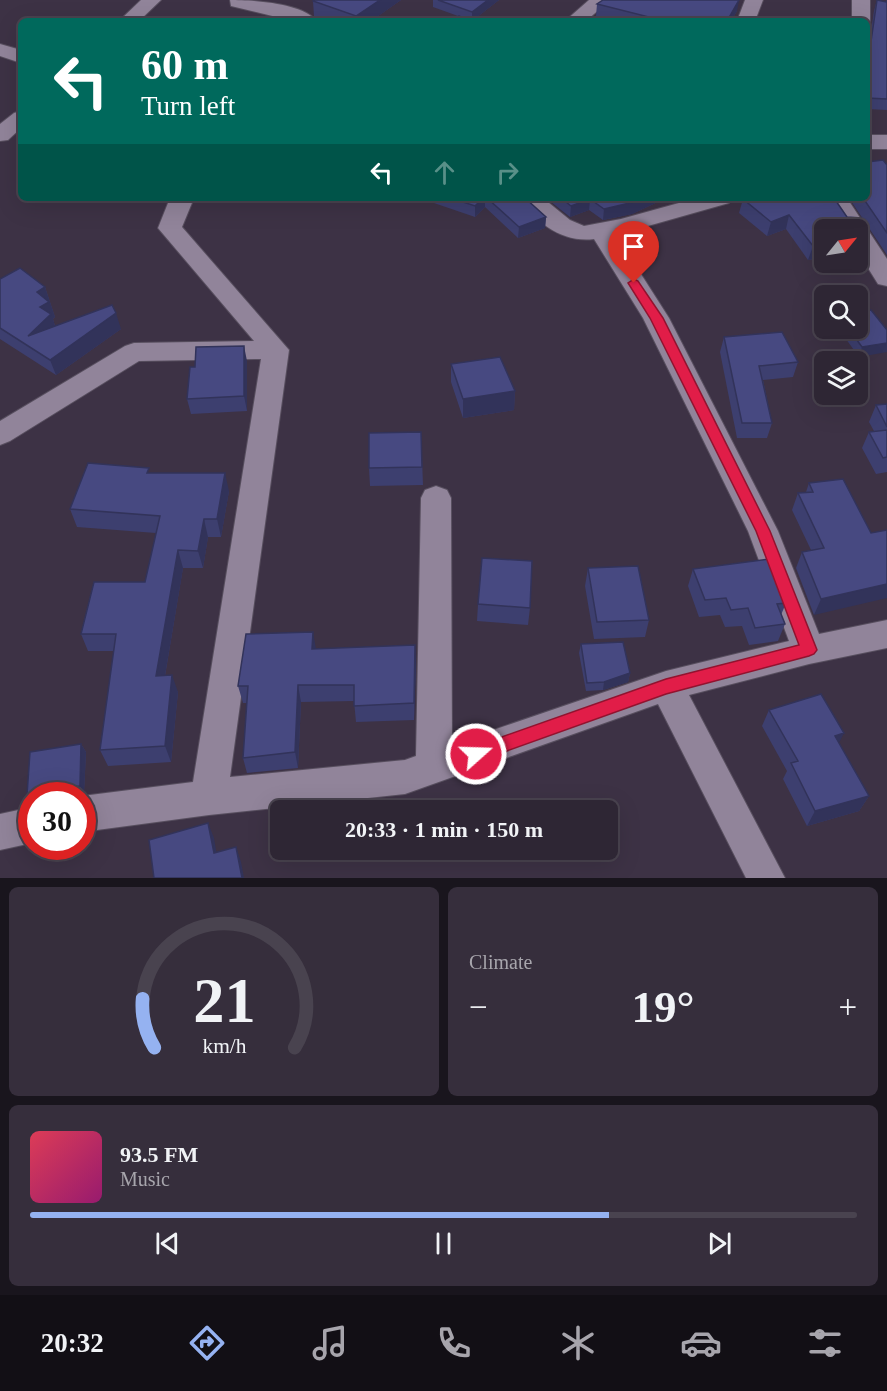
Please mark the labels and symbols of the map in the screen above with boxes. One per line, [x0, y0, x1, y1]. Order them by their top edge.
north arrow [814, 219, 868, 273]
pin [608, 221, 659, 283]
position arrow [444, 722, 508, 786]
speed limit sign: 30 [18, 782, 96, 860]

